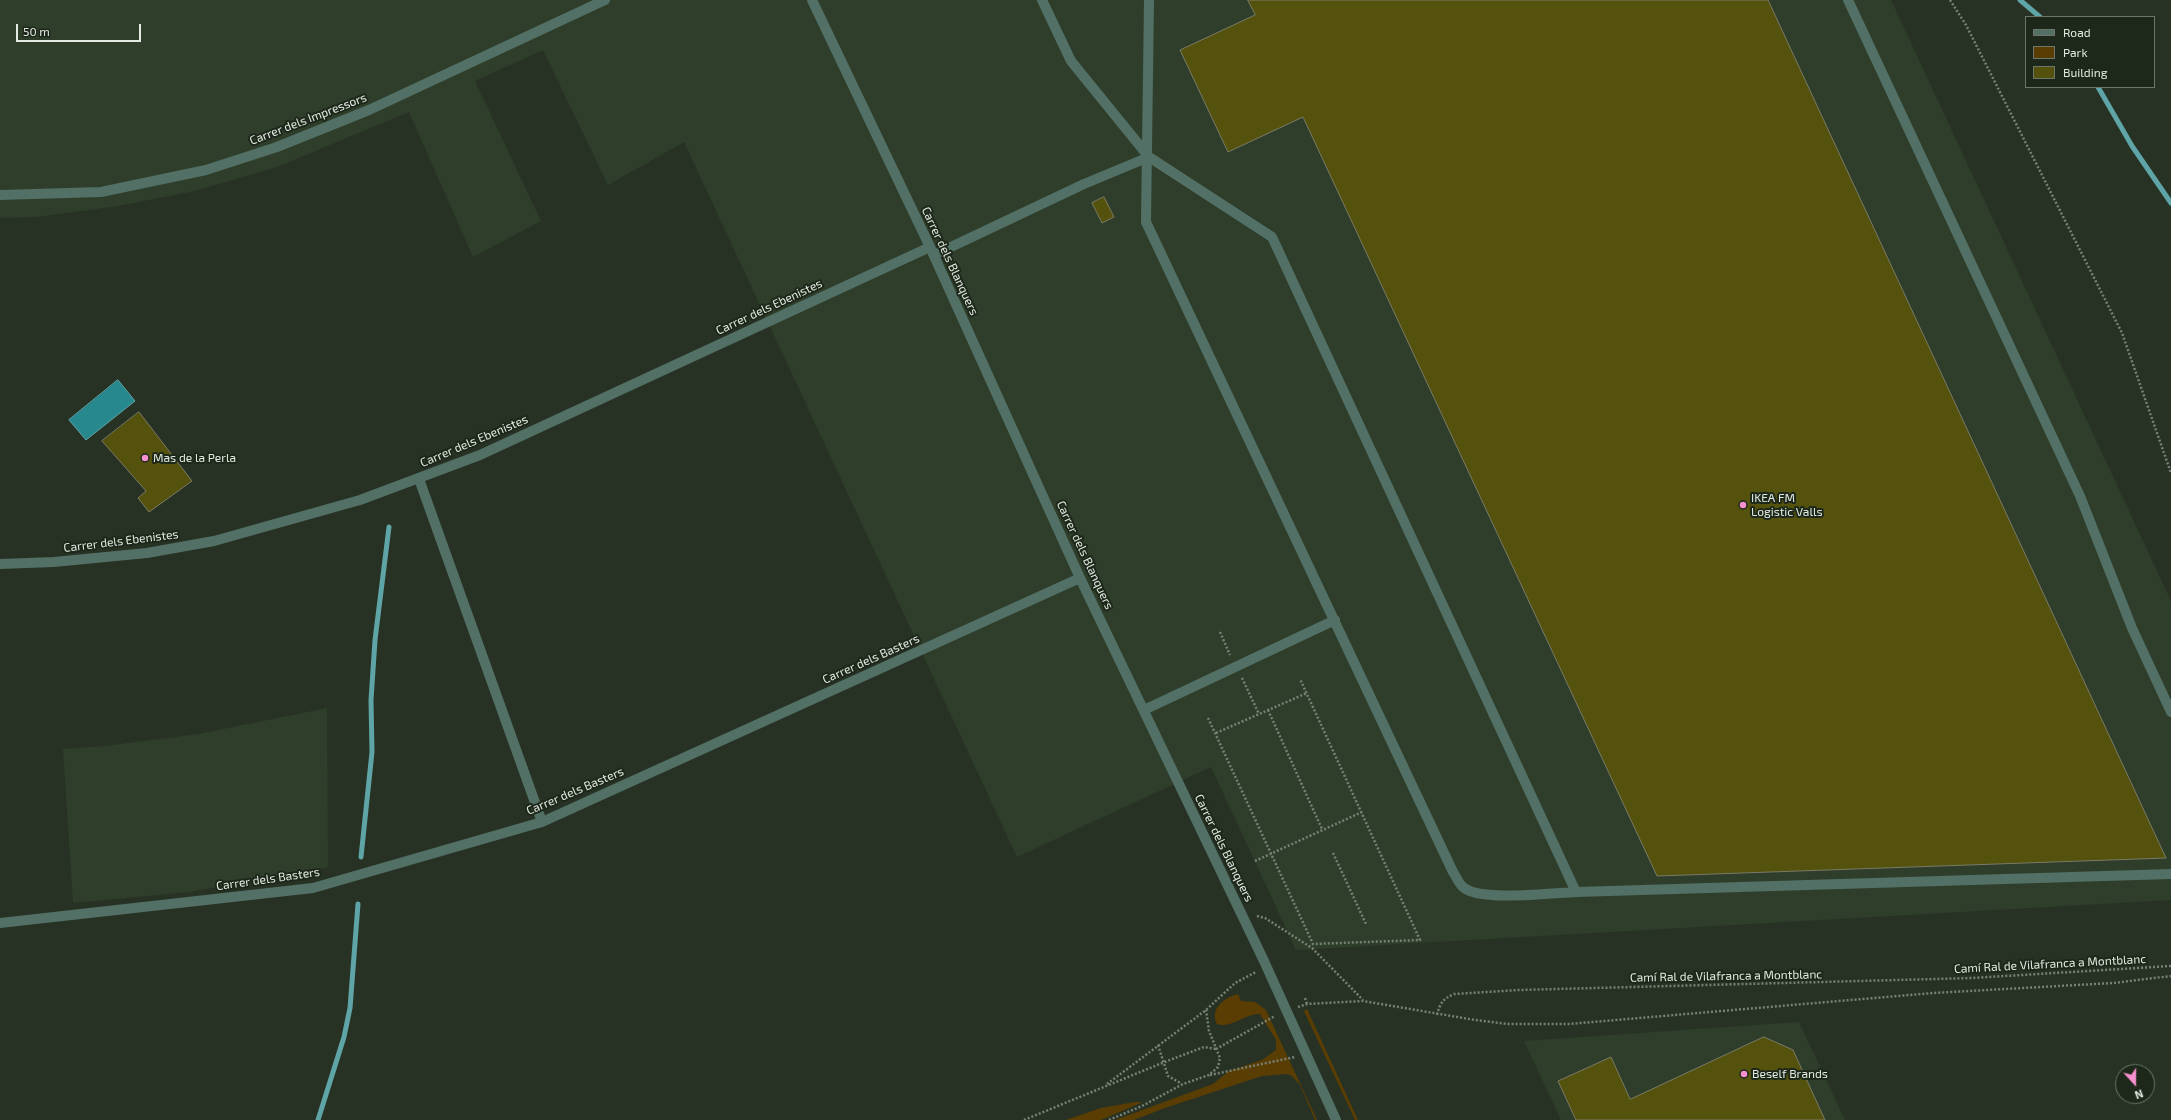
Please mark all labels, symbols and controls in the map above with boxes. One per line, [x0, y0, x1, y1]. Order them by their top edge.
scale bar [18, 16, 143, 42]
legend [2025, 16, 2155, 88]
text: 50 m [23, 24, 50, 38]
text: Road [2063, 25, 2091, 39]
text: Park [2063, 45, 2088, 59]
text: Building [2063, 65, 2107, 79]
street label: Carrer dels Impressors [247, 90, 369, 148]
street label: Carrer dels Blanquers [919, 204, 981, 318]
street label: Carrer dels Ebenistes [714, 276, 824, 338]
street label: Carrer dels Ebenistes [418, 412, 530, 470]
place label: Mas de la Perla [153, 451, 236, 465]
marker: Mas de la Perla [140, 453, 150, 463]
place label: IKEA FM Logistic Valls [1751, 491, 1823, 519]
street label: Carrer dels Blanquers [1054, 498, 1116, 612]
marker: IKEA FM Logistic Valls [1738, 500, 1748, 510]
street label: Carrer dels Ebenistes [63, 527, 179, 555]
street label: Carrer dels Basters [820, 631, 922, 687]
street label: Carrer dels Basters [524, 764, 626, 818]
street label: Carrer dels Blanquers [1192, 792, 1256, 904]
street label: Carrer dels Basters [215, 865, 321, 893]
street label: Camí Ral de Vilafranca a Montblanc [1954, 952, 2146, 976]
street label: Camí Ral de Vilafranca a Montblanc [1630, 967, 1822, 985]
north arrow [2115, 1064, 2155, 1104]
place label: Beself Brands [1752, 1067, 1828, 1081]
marker: Beself Brands [1739, 1069, 1749, 1079]
text: N [2133, 1087, 2145, 1102]

